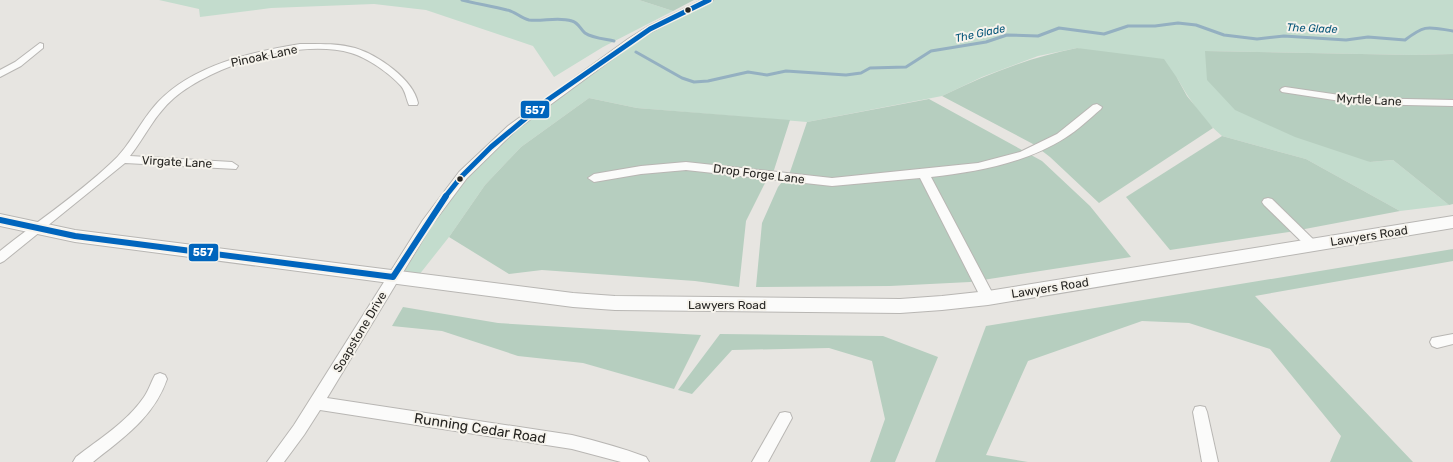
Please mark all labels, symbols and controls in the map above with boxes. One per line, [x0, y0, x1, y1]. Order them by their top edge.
unlabelled marker [683, 5, 693, 15]
water label: The Glade [1286, 21, 1338, 36]
water label: The Glade [954, 22, 1006, 45]
street label: Pinoak Lane [229, 42, 299, 70]
street label: Myrtle Lane [1336, 91, 1402, 109]
line badge: 557 [520, 100, 550, 119]
text: 557 [525, 104, 546, 117]
street label: Virgate Lane [141, 153, 213, 171]
street label: Drop Forge Lane [712, 161, 806, 187]
unlabelled marker [455, 174, 465, 184]
street label: Lawyers Road [1329, 223, 1409, 249]
line badge: 557 [188, 243, 219, 262]
text: 557 [193, 246, 214, 259]
street label: Lawyers Road [1010, 275, 1090, 301]
street label: Soapstone Drive [330, 289, 390, 375]
street label: Lawyers Road [688, 298, 766, 312]
street label: Running Cedar Road [413, 410, 547, 447]

